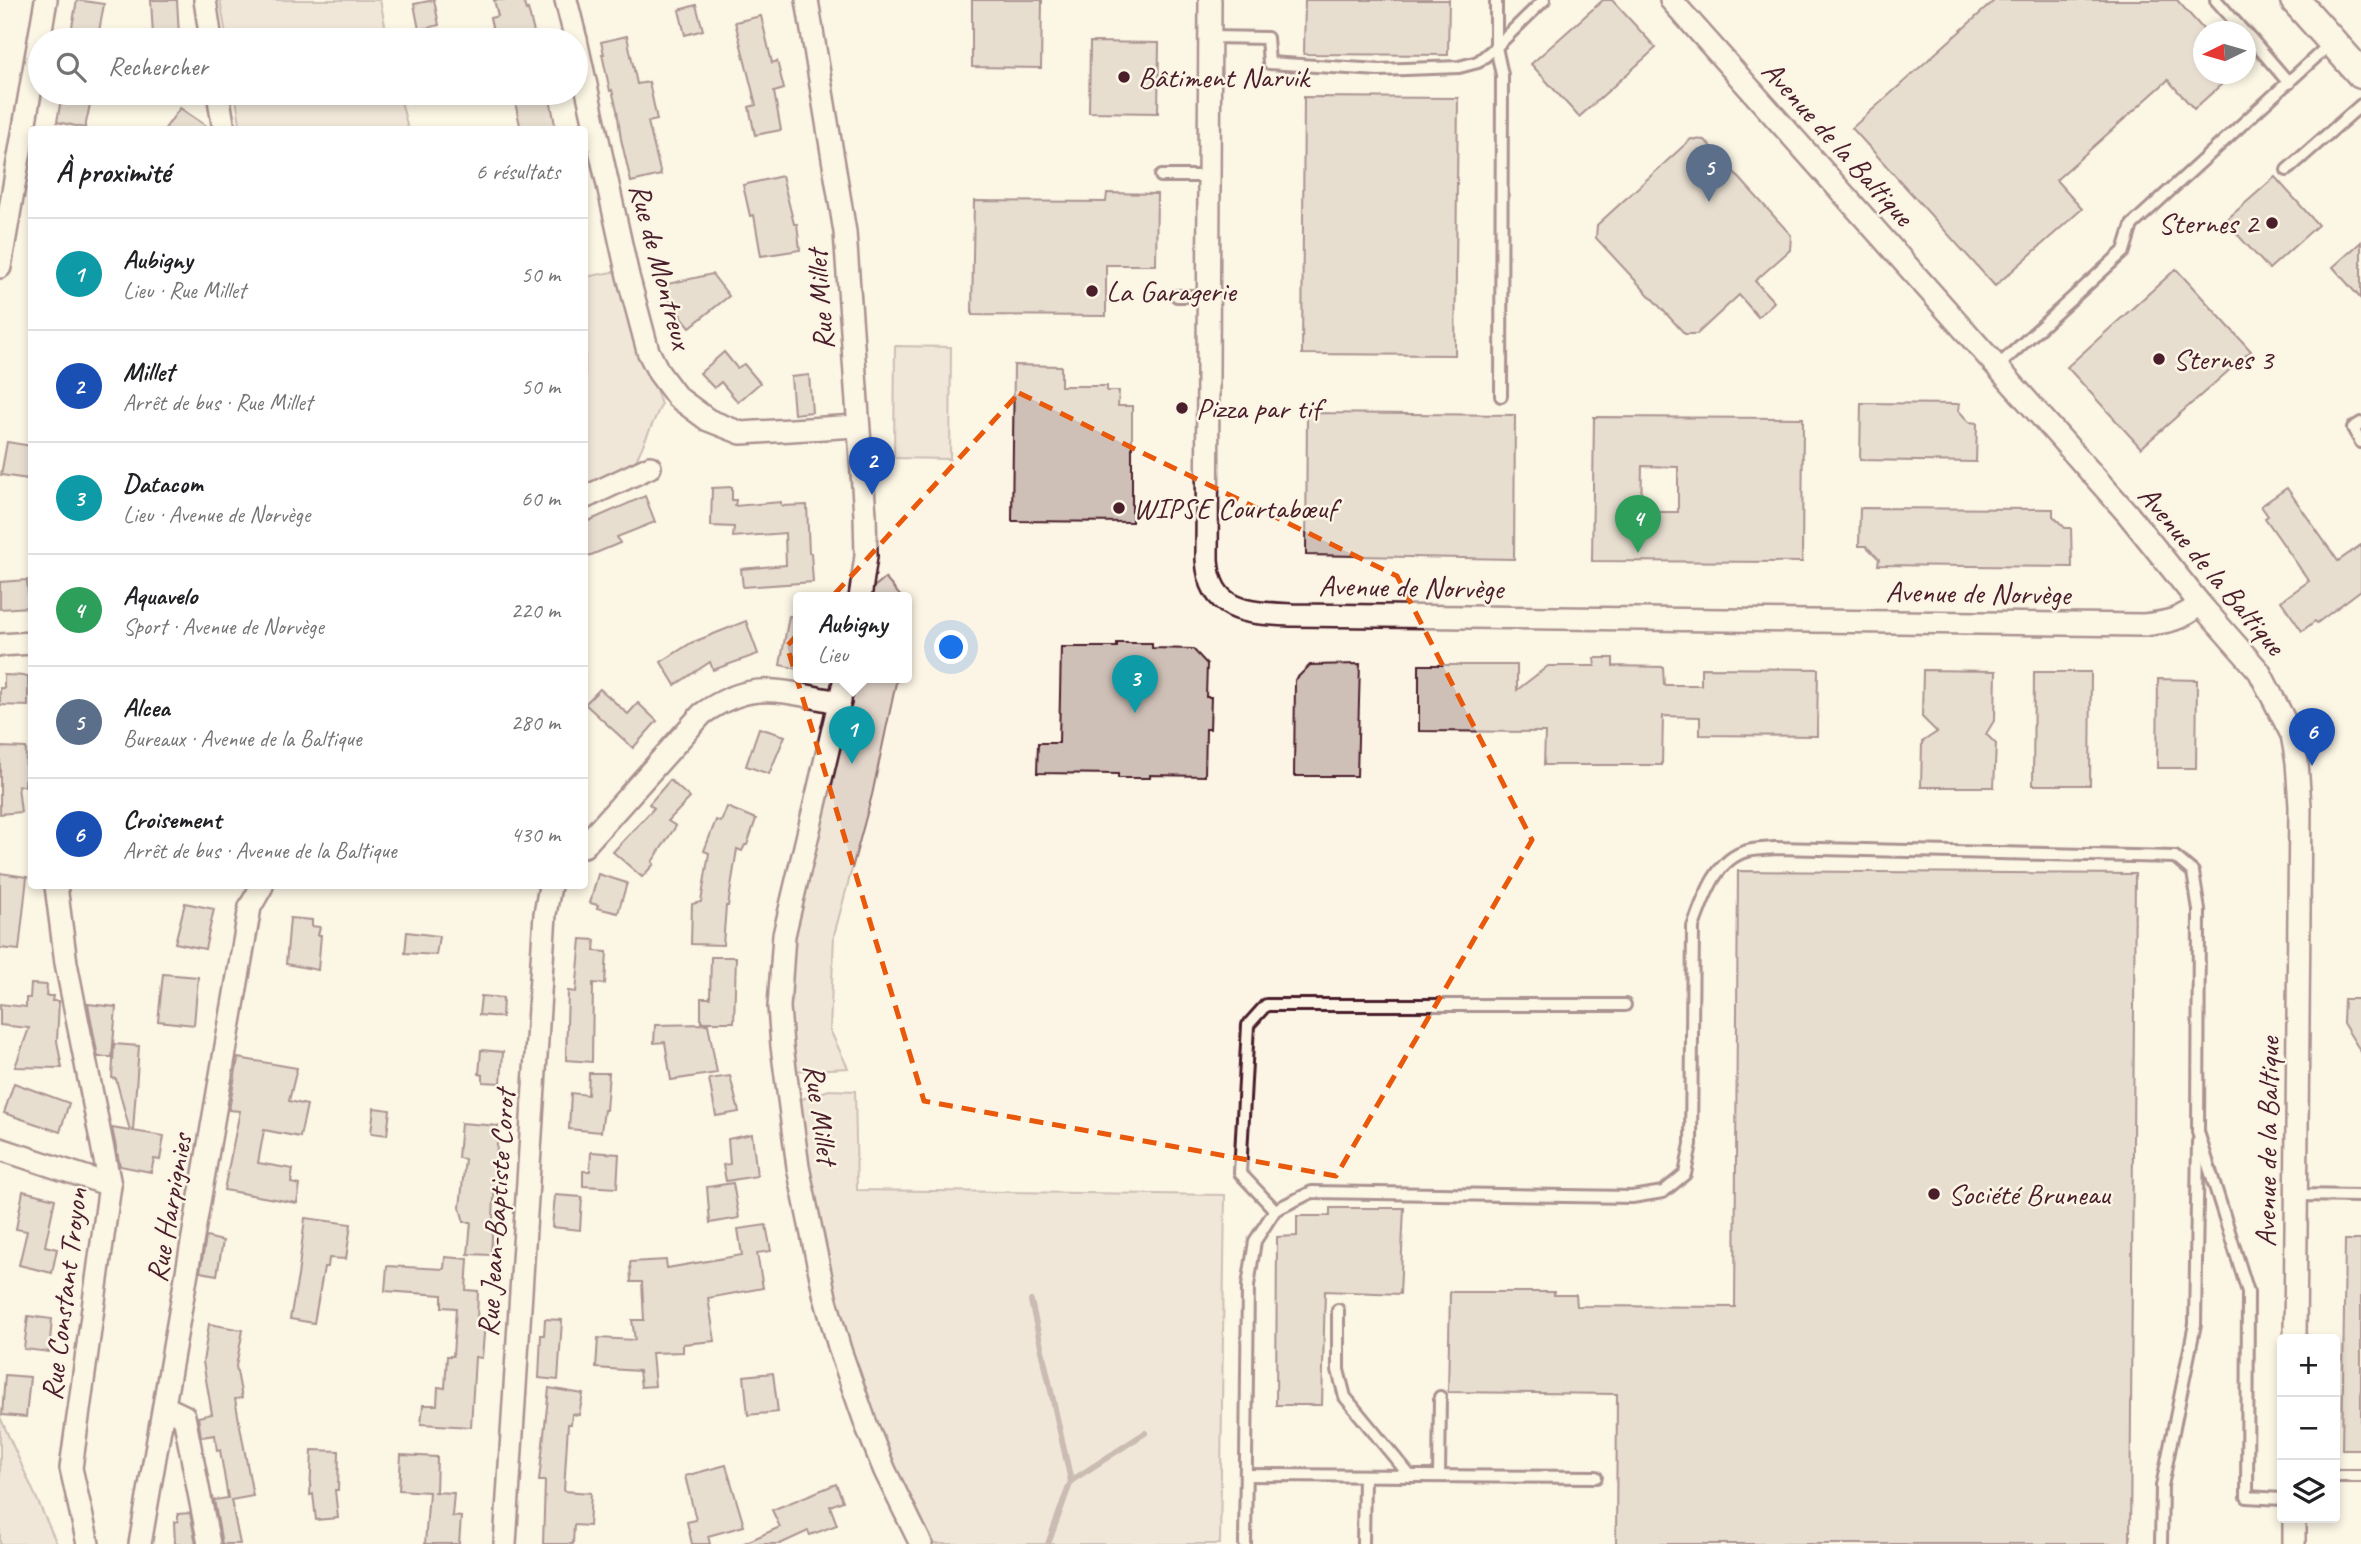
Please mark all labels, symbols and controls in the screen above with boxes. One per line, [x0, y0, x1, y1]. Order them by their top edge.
north arrow [2193, 21, 2256, 84]
search box [28, 28, 588, 105]
icon: search [52, 48, 90, 86]
text: Rechercher [108, 50, 208, 83]
street label: Avenue de la Baltique [1754, 52, 1924, 235]
place label: Bâtiment Narvik [1138, 58, 1311, 96]
marker: Bâtiment Narvik [1116, 69, 1132, 85]
pin: 5 [1686, 144, 1732, 202]
text: À proximité [56, 153, 170, 191]
text: 6 résultats [476, 157, 560, 186]
street label: Rue de Montreux [621, 179, 702, 355]
place label: Sternes 2 [2158, 204, 2260, 242]
marker: Sternes 2 [2264, 215, 2280, 231]
text: Aubigny [123, 243, 192, 276]
street label: Rue Millet [797, 245, 842, 351]
text: 1 [74, 260, 84, 289]
text: 50 m [521, 260, 560, 289]
place label: La Garagerie [1106, 272, 1238, 310]
text: Lieu · Rue Millet [123, 276, 246, 305]
marker: La Garagerie [1084, 283, 1100, 299]
place label: Sternes 3 [2173, 340, 2275, 378]
marker: Sternes 3 [2151, 351, 2167, 367]
text: Millet [123, 355, 174, 388]
text: 2 [74, 372, 84, 401]
text: 50 m [521, 372, 560, 401]
text: Arrêt de bus · Rue Millet [123, 388, 312, 417]
place label: Pizza par tif [1196, 389, 1327, 427]
marker: Pizza par tif [1174, 400, 1190, 416]
pin: 2 [849, 437, 895, 495]
text: Datacom [123, 467, 203, 500]
street label: Avenue de la Baltique [2130, 477, 2296, 664]
text: 3 [74, 484, 84, 513]
text: 60 m [521, 484, 560, 513]
place label: WIPSE Courtabœuf [1133, 489, 1342, 527]
pin: 4 [1615, 495, 1661, 553]
text: Lieu · Avenue de Norvège [123, 500, 310, 529]
marker: WIPSE Courtabœuf [1111, 500, 1127, 516]
street label: Avenue de Norvège [1318, 566, 1506, 608]
street label: Avenue de Norvège [1885, 572, 2073, 614]
text: Aquavelo [123, 579, 197, 612]
popup [793, 592, 912, 683]
text: 4 [74, 596, 84, 625]
text: 220 m [511, 596, 560, 625]
text: Aubigny [818, 607, 887, 640]
text: Sport · Avenue de Norvège [123, 612, 324, 641]
your location [934, 630, 968, 664]
text: Lieu [818, 640, 848, 669]
pin: 3 [1112, 655, 1158, 713]
text: Alcea [123, 691, 170, 724]
pin: 1 [829, 706, 875, 764]
text: 5 [74, 708, 84, 737]
text: 280 m [511, 708, 560, 737]
pin: 6 [2289, 708, 2335, 766]
text: Bureaux · Avenue de la Baltique [123, 724, 362, 753]
text: Croisement [123, 803, 221, 836]
text: 6 [74, 820, 84, 849]
text: 430 m [511, 820, 560, 849]
text: Arrêt de bus · Avenue de la Baltique [123, 836, 396, 865]
street label: Avenue de la Baltique [2246, 1034, 2288, 1247]
street label: Rue Millet [795, 1062, 847, 1170]
street label: Rue Jean-Baptiste Corot [468, 1084, 524, 1338]
street label: Rue Harpignies [137, 1128, 201, 1285]
place label: Société Bruneau [1948, 1175, 2112, 1213]
street label: Rue Constant Troyon [32, 1185, 96, 1402]
marker: Société Bruneau [1926, 1186, 1942, 1202]
map controls [2277, 1334, 2340, 1523]
button: + [2277, 1334, 2340, 1397]
button: − [2277, 1397, 2340, 1460]
button: layers [2277, 1460, 2340, 1523]

